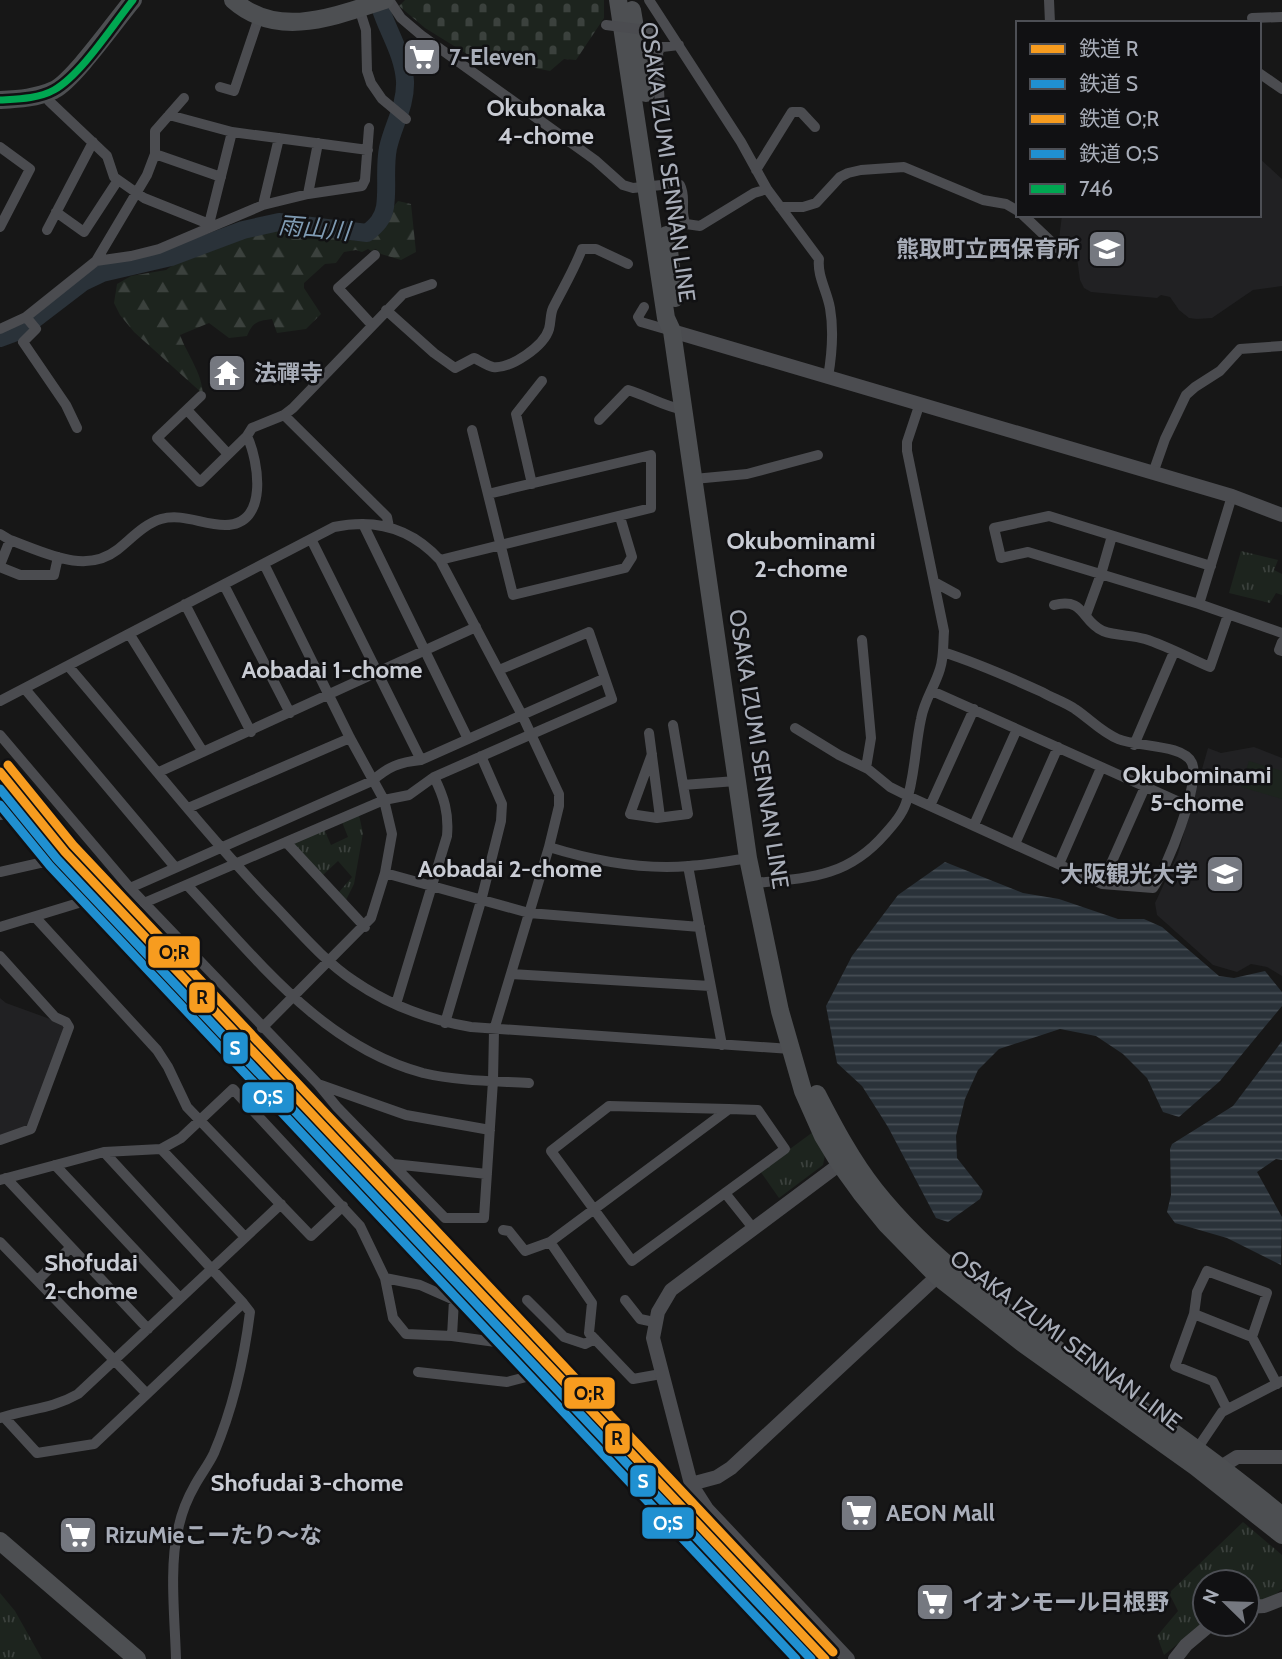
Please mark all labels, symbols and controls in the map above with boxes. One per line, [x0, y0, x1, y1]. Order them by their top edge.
street label: OSAKA IZUMI SENNAN LINE [634, 20, 702, 304]
legend [1016, 21, 1261, 217]
supermarket icon: 7-Eleven [401, 36, 443, 78]
text: 鉄道 R [1079, 36, 1139, 61]
place label: 7-Eleven [449, 43, 536, 71]
text: 鉄道 S [1079, 71, 1138, 96]
district label: Okubonaka 4-chome [486, 93, 606, 150]
text: 鉄道 O;R [1079, 106, 1159, 131]
text: 鉄道 O;S [1079, 141, 1159, 166]
text: 746 [1079, 176, 1113, 201]
water label: 雨山川 [277, 210, 354, 246]
school or university icon: 熊取町立西保育所 [1086, 228, 1128, 270]
place label: 熊取町立西保育所 [896, 235, 1080, 263]
temple icon: 法禪寺 [206, 352, 248, 394]
place label: 法禪寺 [254, 359, 323, 387]
district label: Okubominami 2-chome [727, 526, 875, 583]
street label: OSAKA IZUMI SENNAN LINE [723, 607, 795, 891]
district label: Aobadai 1-chome [242, 655, 422, 684]
district label: Okubominami 5-chome [1123, 760, 1271, 817]
school or university icon: 大阪観光大学 [1204, 853, 1246, 895]
district label: Aobadai 2-chome [418, 854, 602, 883]
place label: 大阪観光大学 [1060, 860, 1198, 888]
line badge: O;R [147, 935, 201, 969]
text: O;R [159, 941, 189, 964]
line badge: R [188, 981, 216, 1014]
text: R [196, 986, 208, 1009]
line badge: S [222, 1031, 249, 1065]
text: S [229, 1037, 241, 1060]
line badge: O;S [241, 1081, 295, 1114]
text: O;S [253, 1086, 283, 1109]
street label: OSAKA IZUMI SENNAN LINE [945, 1244, 1187, 1436]
district label: Shofudai 2-chome [44, 1248, 138, 1305]
line badge: O;R [563, 1376, 616, 1410]
text: O;R [574, 1382, 604, 1405]
line badge: R [604, 1422, 631, 1455]
text: R [611, 1427, 623, 1450]
line badge: S [629, 1464, 657, 1498]
district label: Shofudai 3-chome [211, 1468, 403, 1497]
text: S [637, 1470, 649, 1493]
supermarket icon: AEON Mall [838, 1492, 880, 1534]
place label: AEON Mall [886, 1499, 995, 1527]
line badge: O;S [641, 1506, 695, 1540]
text: O;S [653, 1512, 683, 1535]
supermarket icon: RizuMieこーたり～な [57, 1514, 99, 1556]
place label: RizuMieこーたり～な [105, 1521, 322, 1549]
north arrow [1191, 1568, 1261, 1638]
supermarket icon: イオンモール日根野 [914, 1581, 956, 1623]
text: N [1198, 1586, 1224, 1607]
place label: イオンモール日根野 [962, 1588, 1169, 1616]

